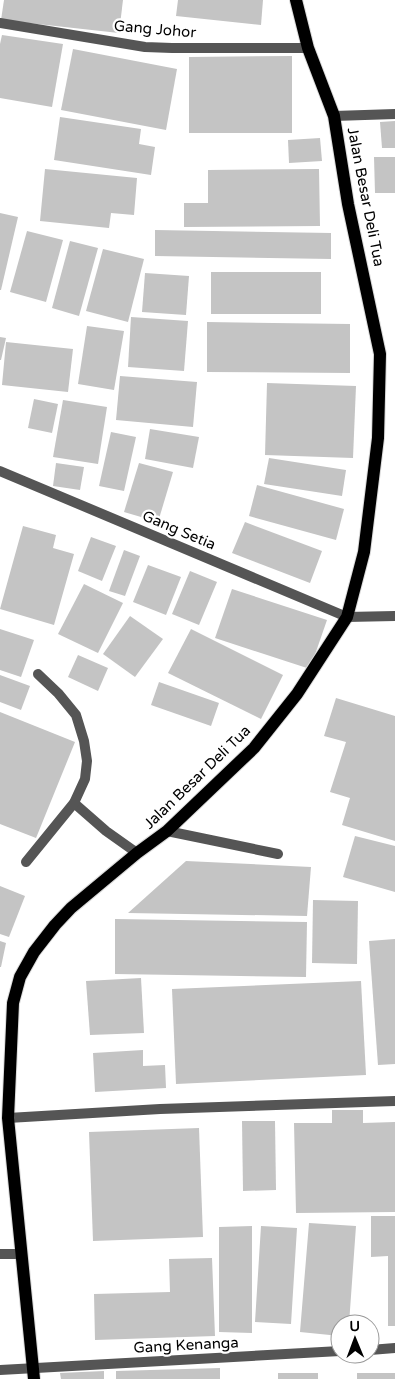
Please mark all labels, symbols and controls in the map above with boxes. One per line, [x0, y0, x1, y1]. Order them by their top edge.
street label: Gang Johor [113, 16, 197, 42]
street label: Jalan Besar Deli Tua [344, 126, 388, 268]
street label: Gang Setia [140, 506, 218, 554]
street label: Jalan Besar Deli Tua [140, 721, 254, 833]
north arrow [330, 1314, 380, 1364]
text: U [349, 1318, 360, 1335]
street label: Gang Kenanga [133, 1333, 239, 1357]

